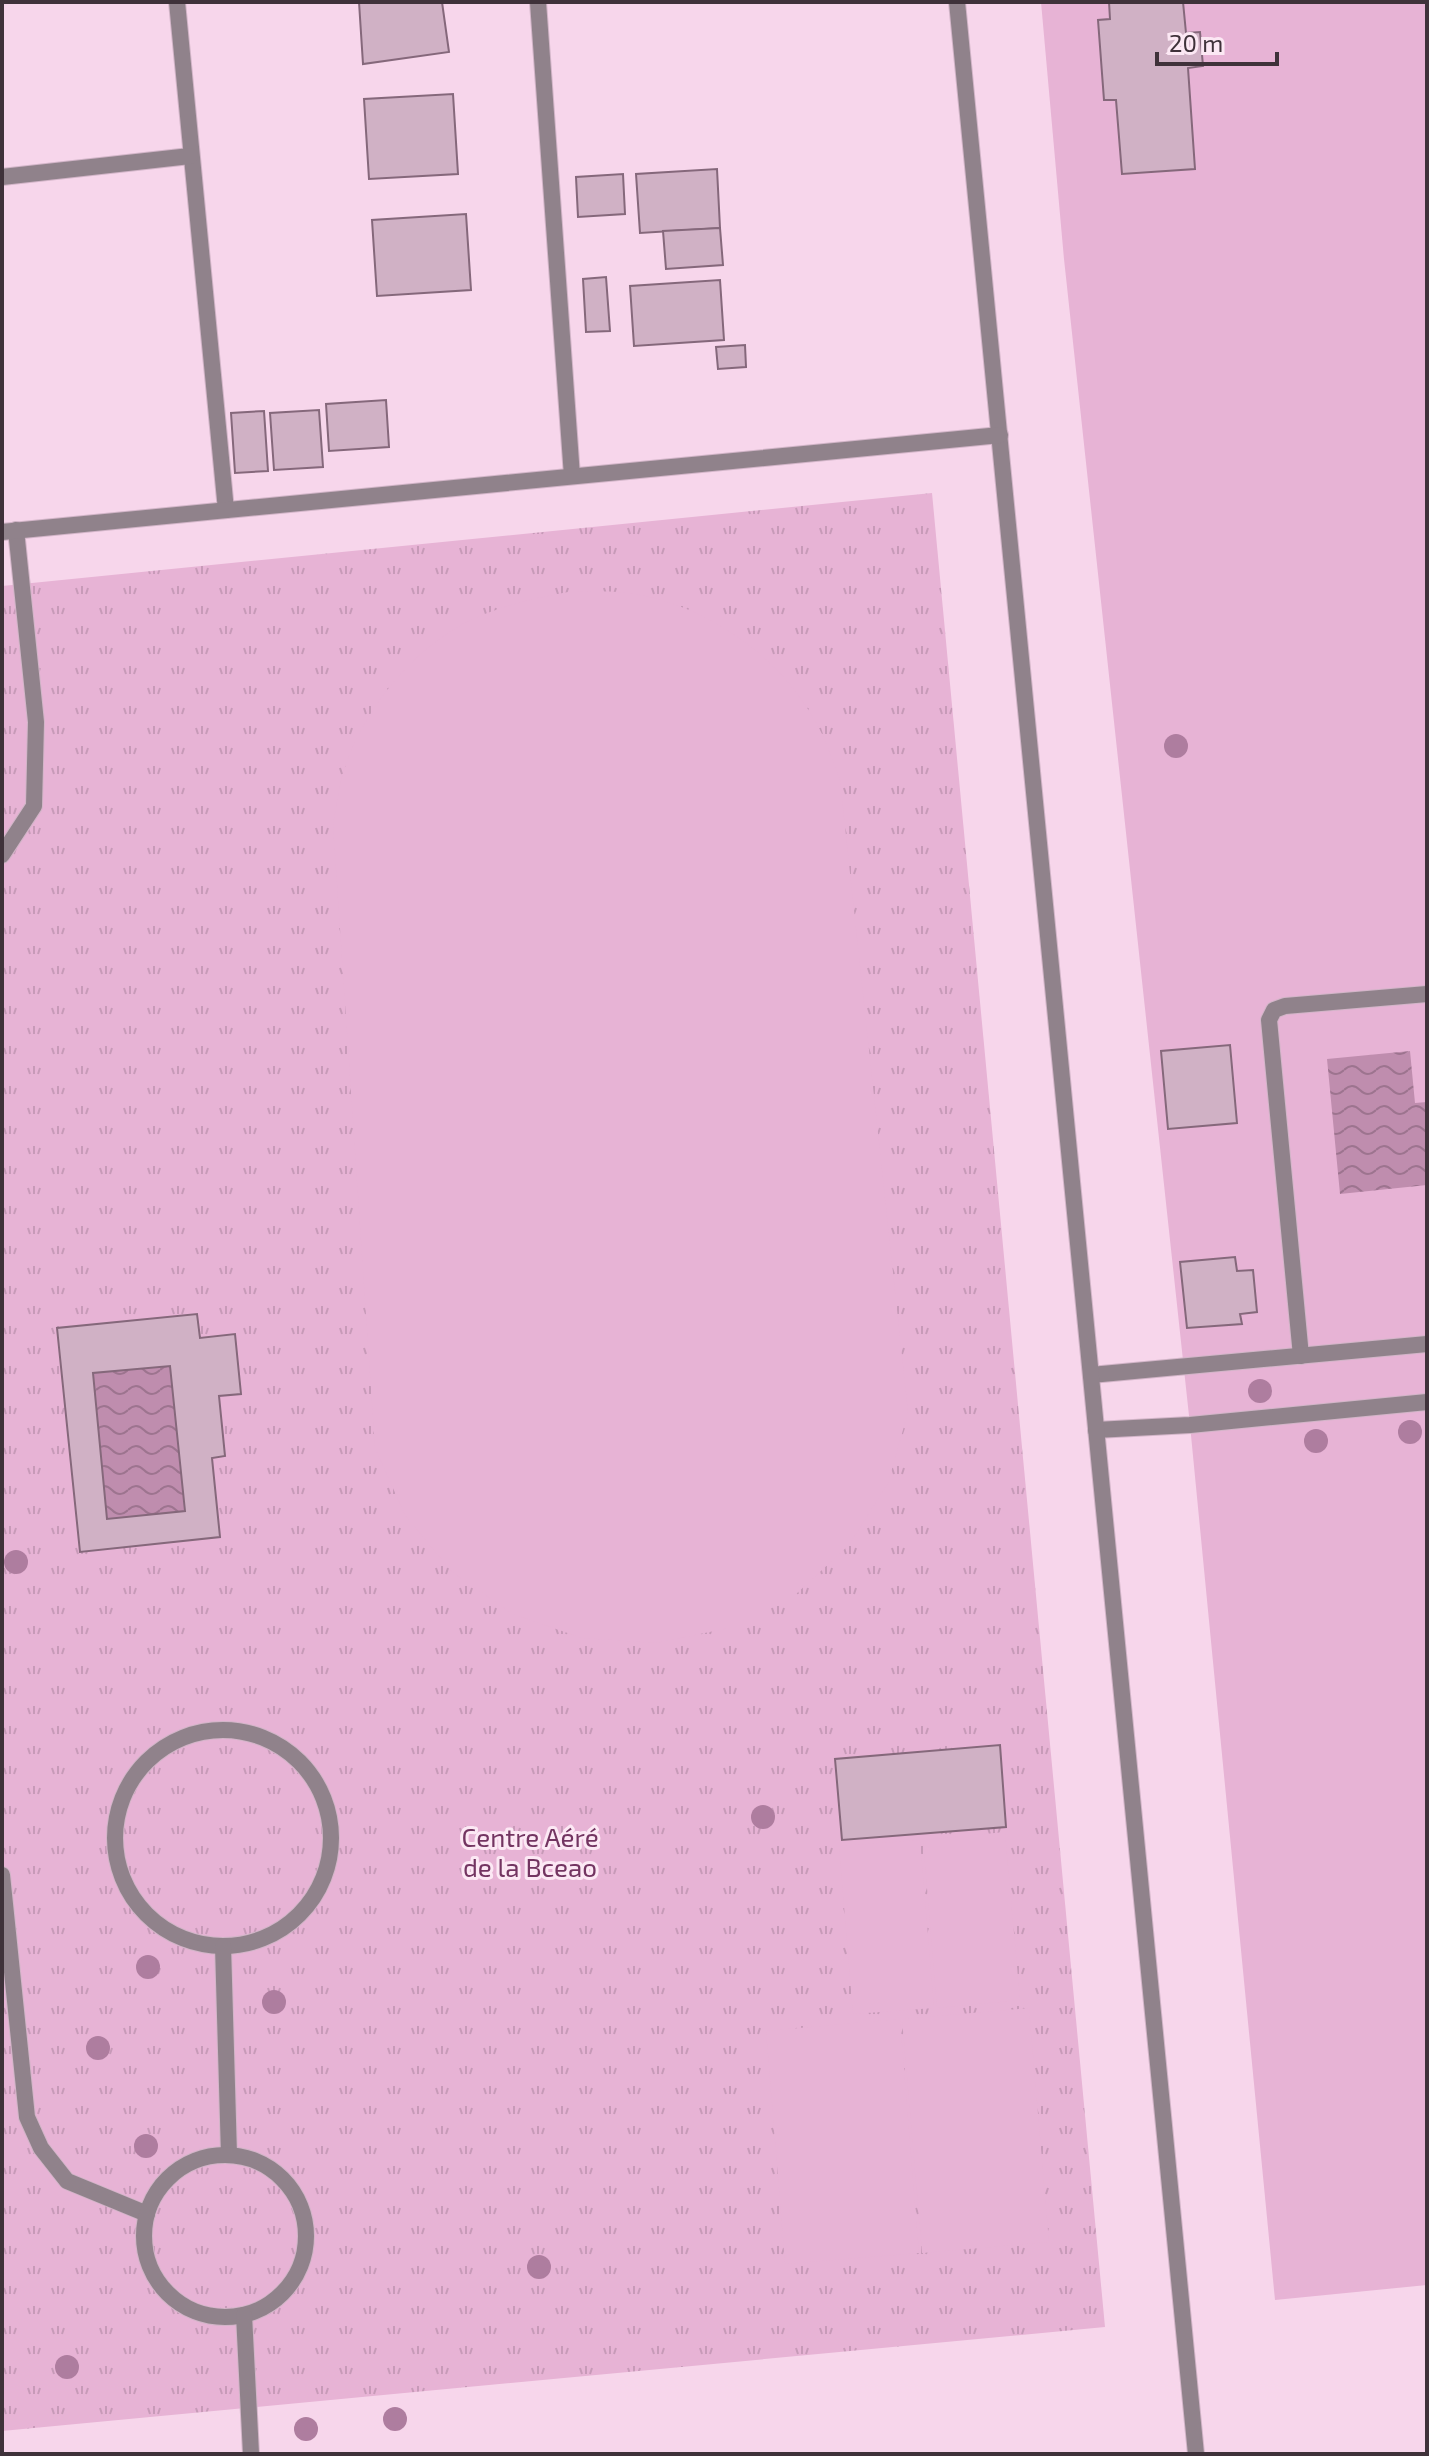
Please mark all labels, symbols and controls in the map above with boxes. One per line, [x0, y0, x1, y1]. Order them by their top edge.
scale bar [1157, 16, 1277, 66]
text: 20 m [1169, 28, 1223, 57]
park label: Centre Aéré de la Bceao [461, 1821, 599, 1882]

